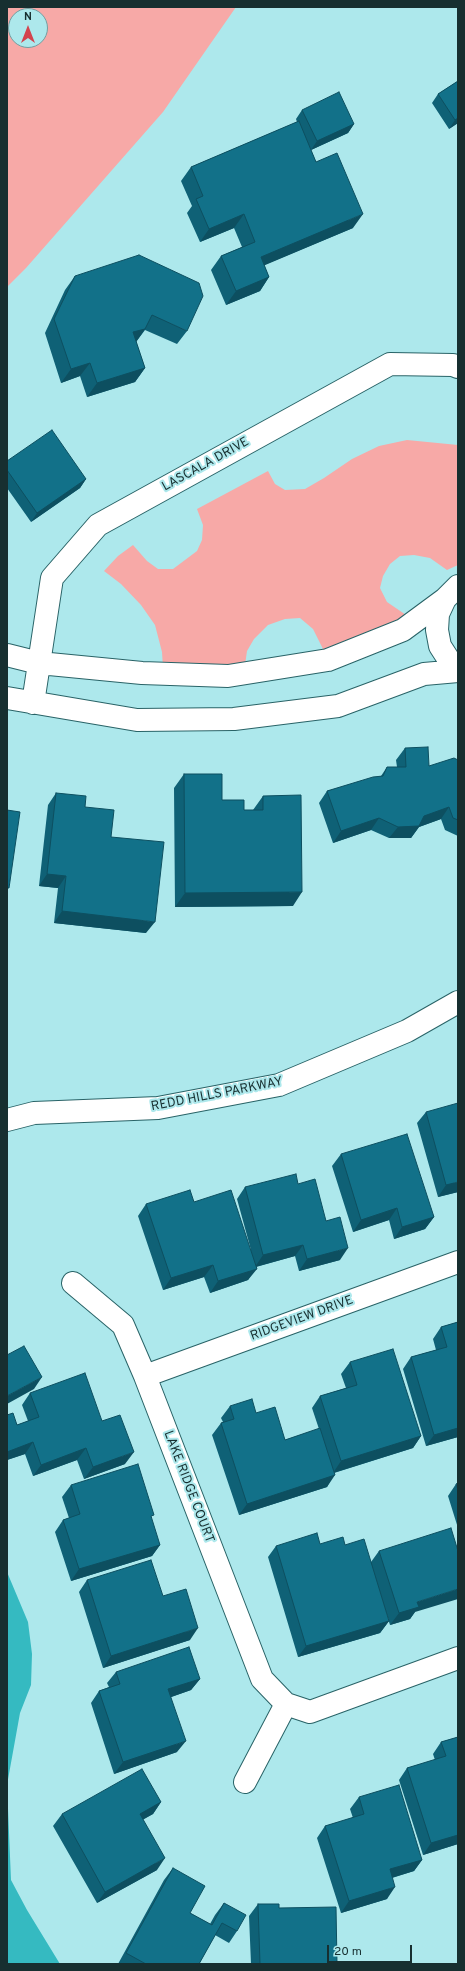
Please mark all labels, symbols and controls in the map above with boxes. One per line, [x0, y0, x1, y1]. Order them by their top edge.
north arrow [8, 8, 48, 48]
text: N [24, 10, 32, 24]
street label: LASCALA DRIVE [160, 435, 252, 495]
street label: REDD HILLS PARKWAY [150, 1075, 284, 1115]
street label: RIDGEVIEW DRIVE [248, 1293, 356, 1345]
street label: LAKE RIDGE COURT [159, 1429, 217, 1545]
scale bar [329, 1937, 414, 1963]
text: 20 m [334, 1944, 362, 1960]

